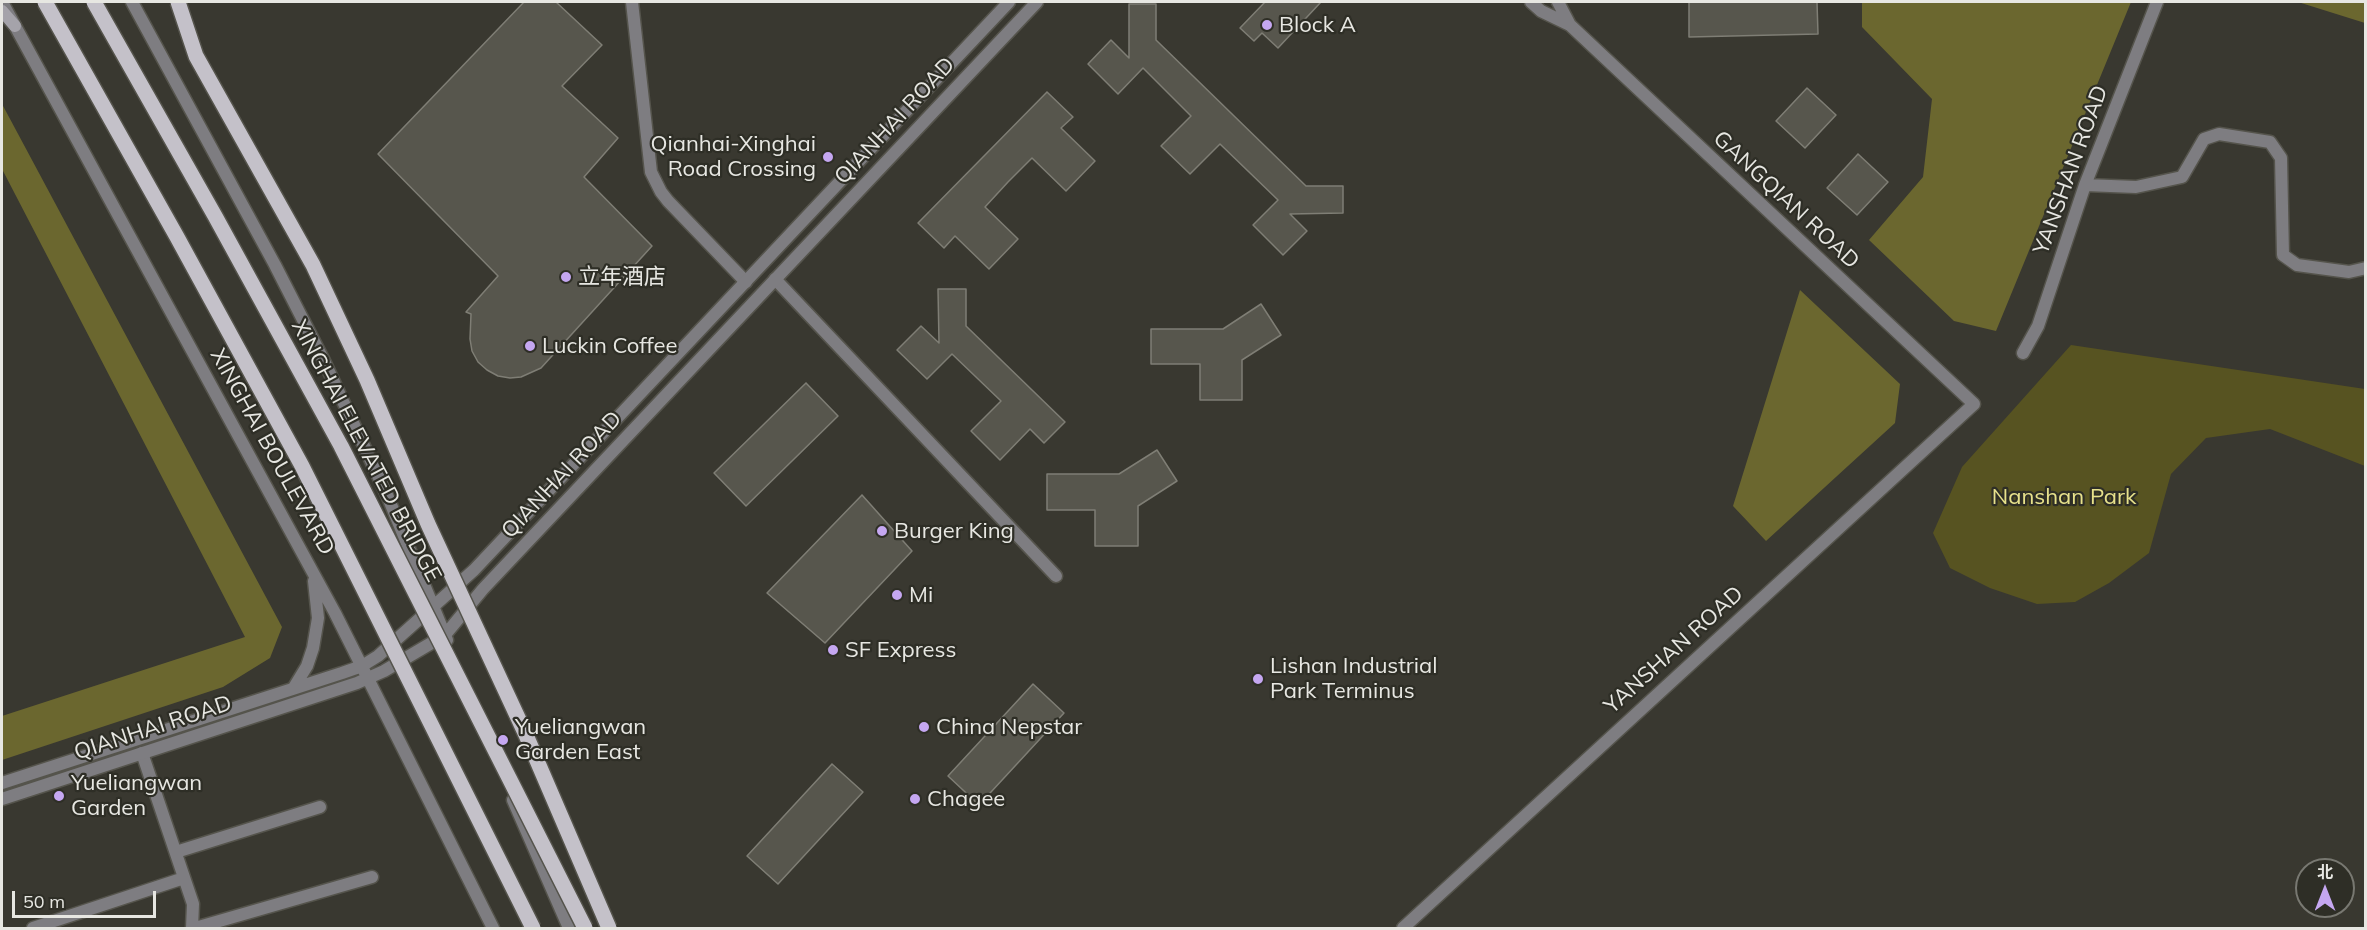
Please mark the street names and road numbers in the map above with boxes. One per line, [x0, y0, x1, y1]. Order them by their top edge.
street label: QIANHAI ROAD [829, 52, 961, 190]
street label: YANSHAN ROAD [2028, 82, 2114, 258]
street label: GANGQIAN ROAD [1707, 125, 1865, 275]
street label: XINGHAI ELEVATED BRIDGE [286, 315, 446, 587]
street label: XINGHAI BOULEVARD [204, 344, 340, 560]
street label: QIANHAI ROAD [496, 406, 628, 544]
street label: YANSHAN ROAD [1599, 581, 1749, 719]
street label: QIANHAI ROAD [71, 690, 235, 766]

